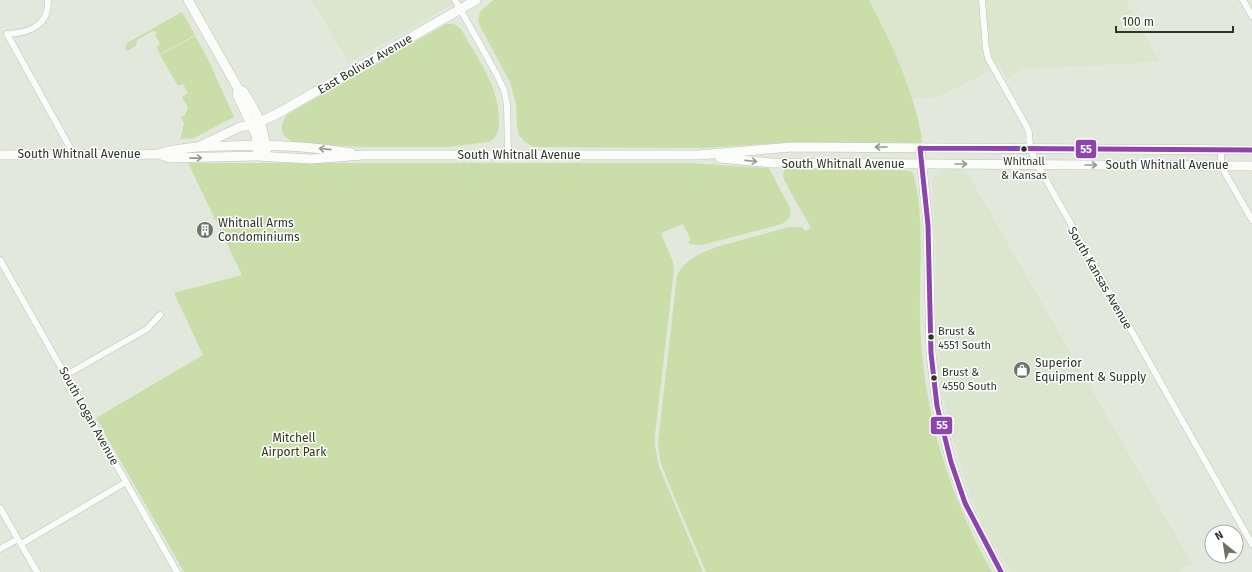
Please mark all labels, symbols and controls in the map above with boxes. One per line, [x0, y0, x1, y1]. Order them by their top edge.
scale bar [1116, 8, 1233, 34]
text: 100 m [1122, 15, 1154, 29]
street label: East Bolivar Avenue [315, 31, 415, 97]
line badge: 55 [1075, 139, 1097, 159]
one-way arrow [875, 143, 888, 151]
text: 55 [1080, 143, 1092, 156]
marker: Whitnall & Kansas [1019, 144, 1029, 154]
one-way arrow [319, 145, 332, 152]
street label: South Whitnall Avenue [17, 147, 141, 161]
street label: South Whitnall Avenue [457, 148, 581, 162]
one-way arrow [189, 154, 202, 161]
place label: Whitnall & Kansas [1001, 155, 1047, 182]
one-way arrow [744, 157, 757, 165]
street label: South Whitnall Avenue [781, 157, 905, 171]
street label: South Whitnall Avenue [1105, 158, 1229, 172]
one-way arrow [954, 160, 967, 168]
one-way arrow [1084, 161, 1097, 169]
place label: Whitnall Arms Condominiums [218, 216, 300, 244]
building icon: Whitnall Arms Condominiums [195, 220, 215, 240]
street label: South Kansas Avenue [1065, 224, 1135, 332]
place label: Brust & 4551 South [938, 325, 991, 352]
marker: Brust & 4551 South [926, 332, 936, 342]
place label: Superior Equipment & Supply [1035, 356, 1146, 384]
shop icon: Superior Equipment & Supply [1012, 360, 1032, 380]
street label: South Logan Avenue [56, 364, 122, 468]
place label: Brust & 4550 South [942, 366, 997, 393]
marker: Brust & 4550 South [929, 373, 939, 383]
line badge: 55 [930, 416, 953, 435]
text: 55 [936, 419, 948, 432]
park label: Mitchell Airport Park [262, 431, 327, 459]
north arrow [1204, 524, 1244, 564]
text: N [1213, 528, 1226, 543]

